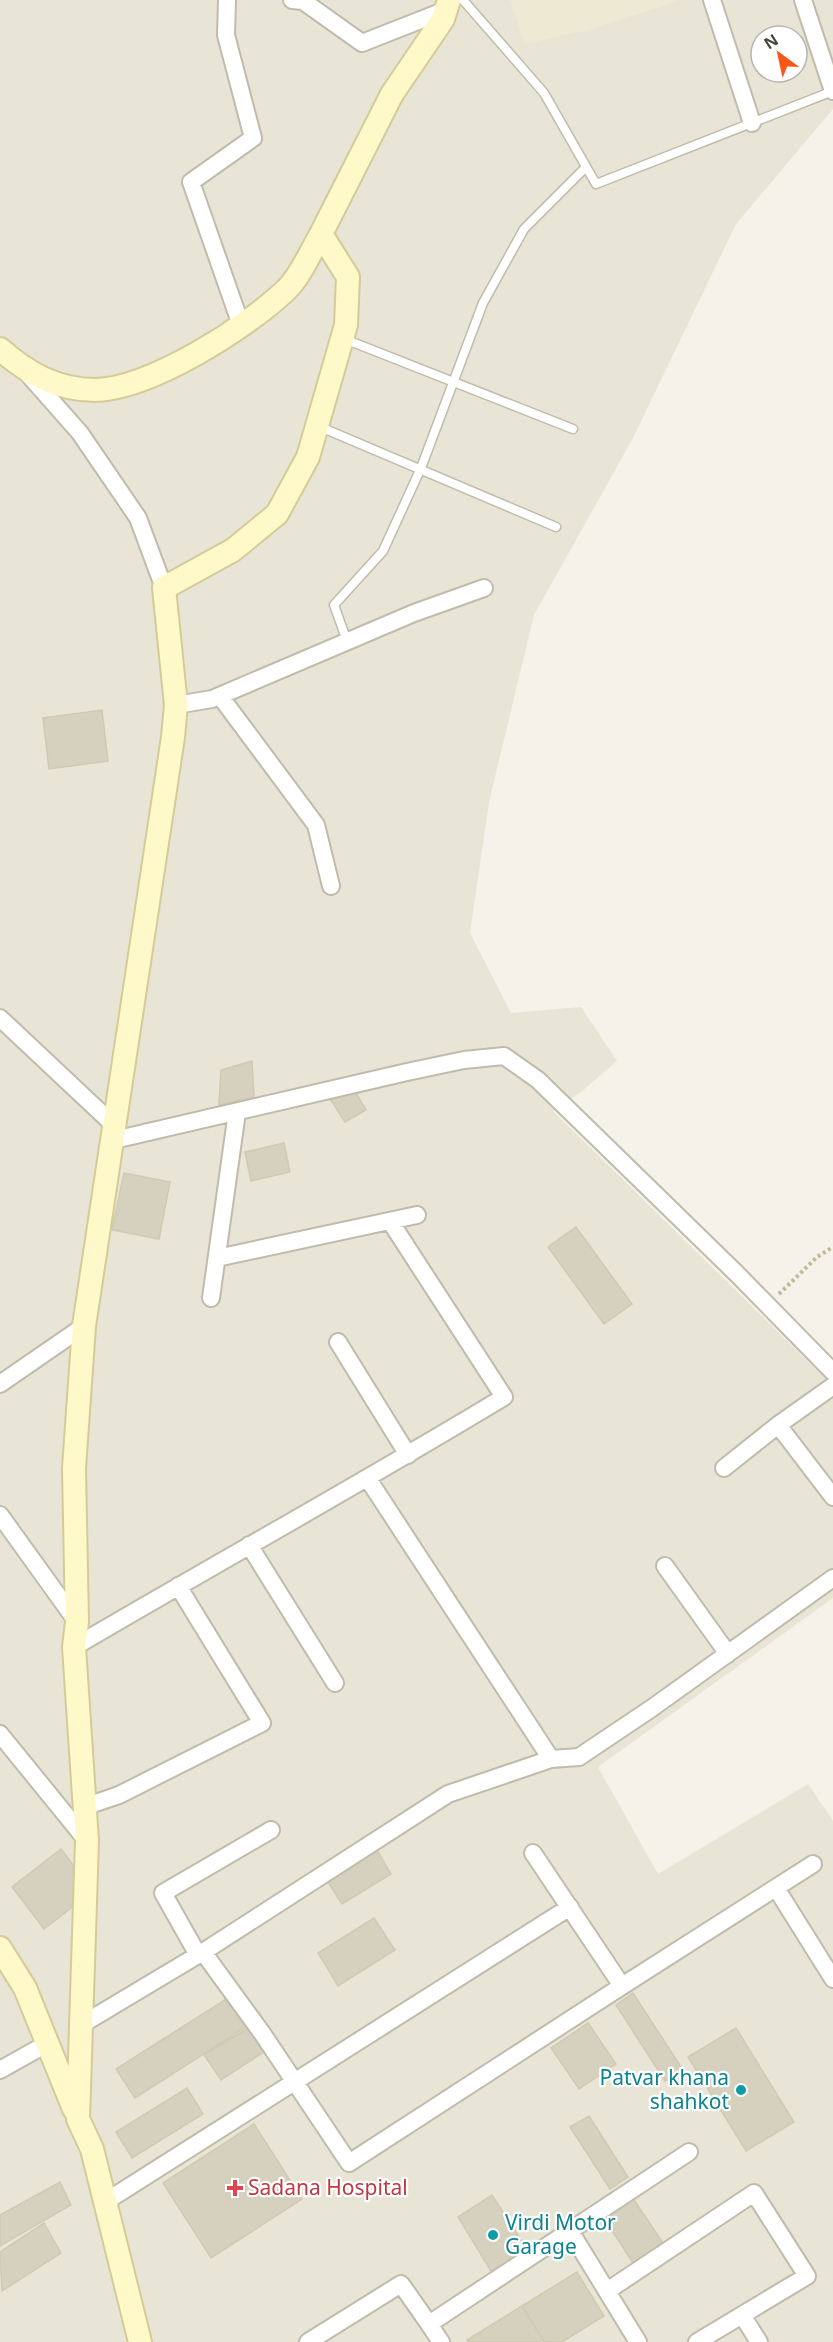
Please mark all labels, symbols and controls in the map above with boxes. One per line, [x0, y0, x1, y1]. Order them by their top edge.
north arrow [749, 24, 809, 84]
text: N [759, 29, 782, 54]
place label: Patvar khana shahkot [600, 2063, 729, 2115]
marker: Patvar khana shahkot [734, 2083, 748, 2097]
place label: Sadana Hospital [248, 2173, 408, 2201]
marker: Sadana Hospital [226, 2179, 244, 2197]
place label: Virdi Motor Garage [505, 2208, 616, 2260]
marker: Virdi Motor Garage [486, 2228, 500, 2242]

